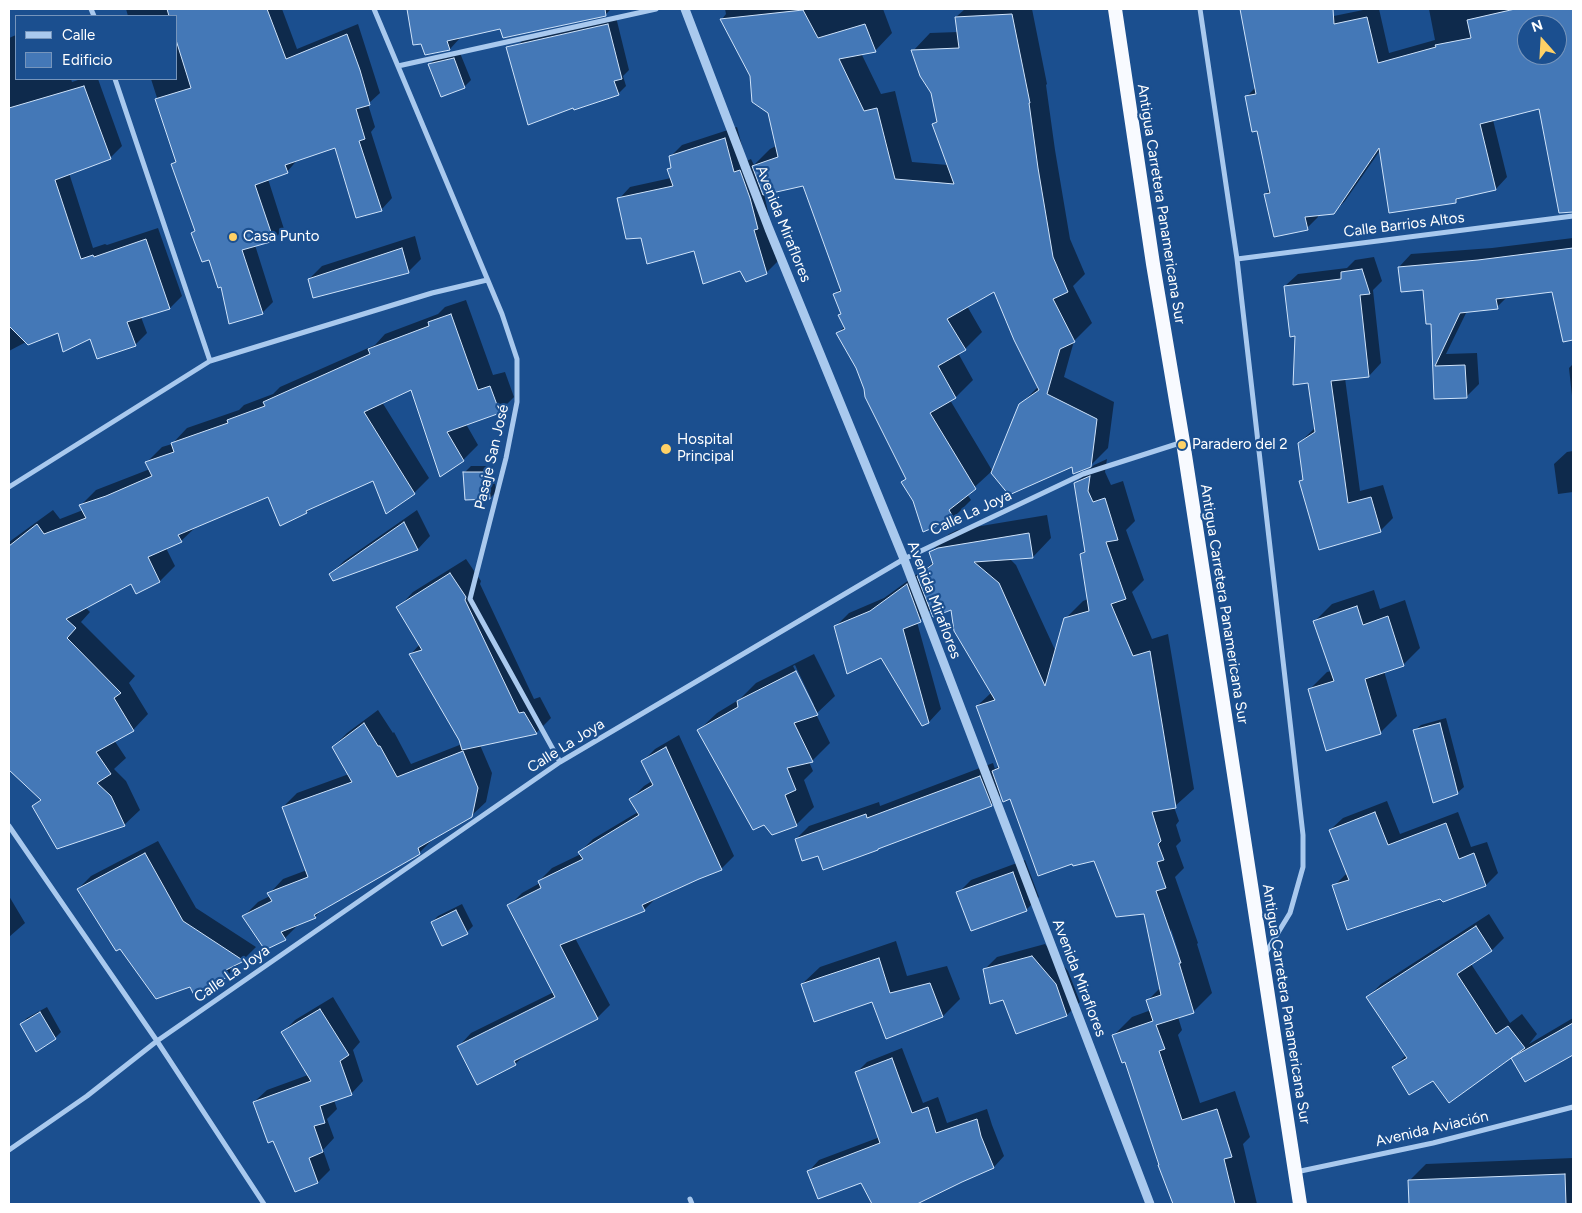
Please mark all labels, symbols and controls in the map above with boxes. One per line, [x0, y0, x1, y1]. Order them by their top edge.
legend [15, 15, 178, 80]
north arrow [1517, 15, 1567, 65]
text: N [1529, 16, 1545, 36]
text: Calle [62, 26, 95, 44]
text: Edificio [62, 51, 112, 69]
street label: Antigua Carretera Panamericana Sur [1133, 83, 1189, 325]
street label: Avenida Miraflores [751, 163, 815, 285]
street label: Calle Barrios Altos [1343, 209, 1465, 241]
place label: Casa Punto [243, 228, 320, 246]
marker: Casa Punto [227, 231, 239, 243]
street label: Pasaje San José [471, 403, 513, 511]
place label: Hospital Principal [677, 431, 734, 466]
place label: Paradero del 2 [1192, 436, 1288, 454]
marker: Paradero del 2 [1176, 439, 1188, 451]
marker: Hospital Principal [659, 442, 673, 456]
street label: Antigua Carretera Panamericana Sur [1196, 483, 1252, 725]
street label: Calle La Joya [927, 486, 1015, 540]
street label: Avenida Miraflores [903, 539, 965, 661]
street label: Calle La Joya [524, 715, 608, 777]
street label: Antigua Carretera Panamericana Sur [1258, 883, 1314, 1125]
street label: Avenida Miraflores [1048, 917, 1110, 1039]
street label: Calle La Joya [191, 941, 273, 1007]
street label: Avenida Aviación [1374, 1107, 1490, 1151]

